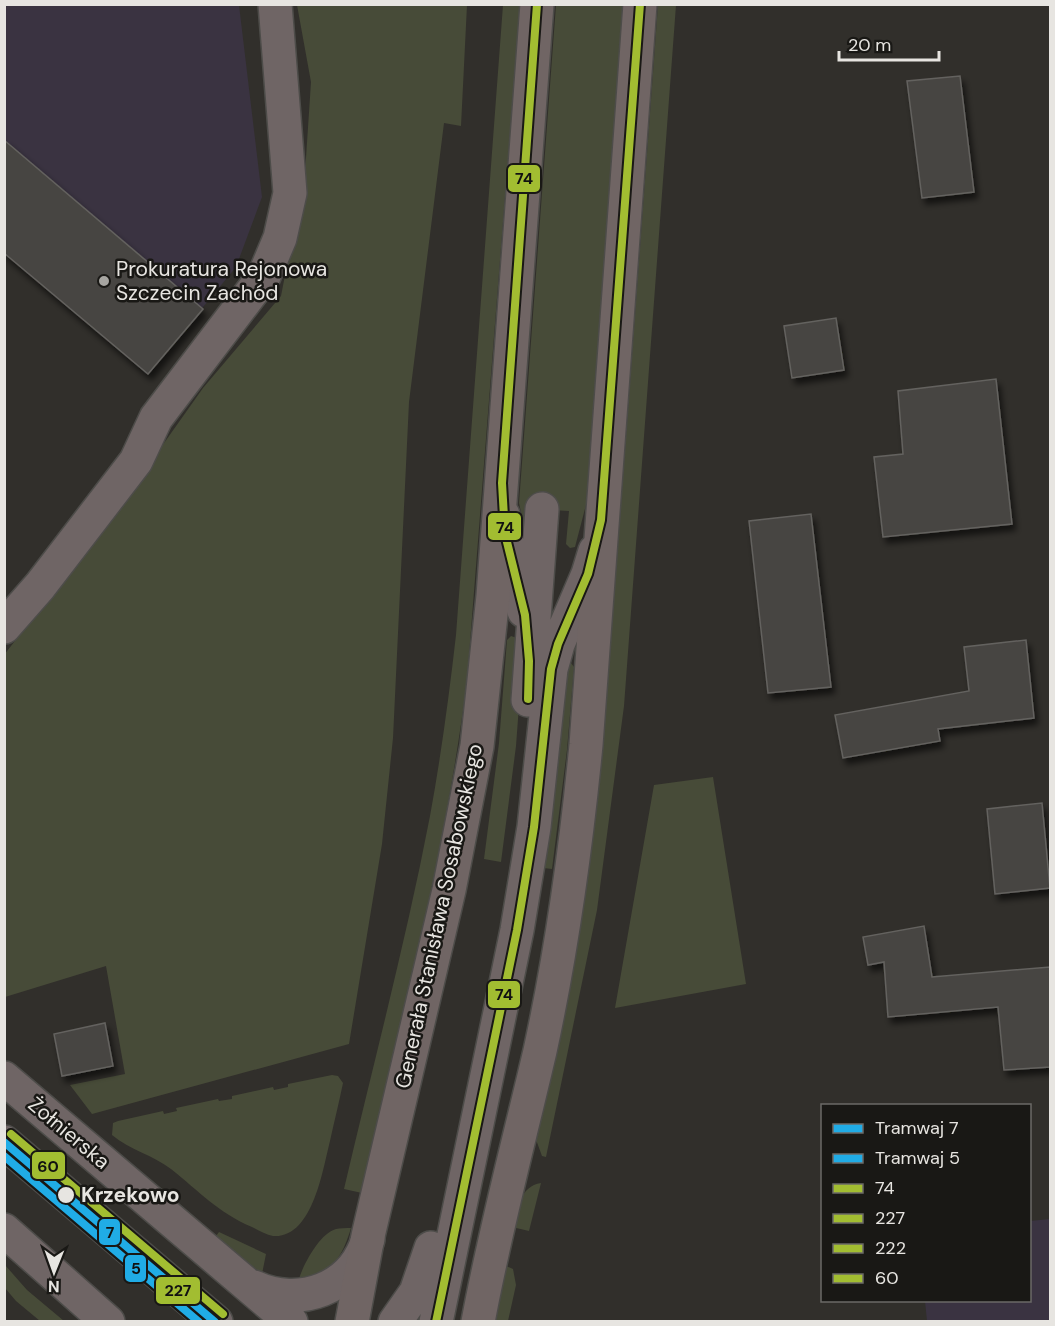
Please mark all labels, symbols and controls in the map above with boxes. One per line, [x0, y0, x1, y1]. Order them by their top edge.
scale bar [839, 24, 940, 62]
text: 20 m [848, 33, 891, 57]
line badge: 74 [507, 164, 541, 193]
text: 74 [515, 168, 533, 189]
place label: Prokuratura Rejonowa Szczecin Zachód [116, 255, 327, 307]
marker: Prokuratura Rejonowa Szczecin Zachód [97, 274, 111, 288]
line badge: 74 [487, 512, 522, 541]
text: 74 [496, 517, 514, 538]
street label: Generała Stanisława Sosabowskiego [389, 741, 489, 1091]
line badge: 74 [487, 980, 521, 1009]
text: 74 [495, 984, 513, 1005]
street label: Żołnierska [22, 1091, 116, 1175]
legend [821, 1104, 1031, 1302]
text: Tramwaj 7 [875, 1116, 959, 1140]
text: Tramwaj 5 [875, 1146, 960, 1170]
line badge: 60 [31, 1151, 66, 1180]
text: 60 [37, 1156, 59, 1177]
text: 74 [875, 1176, 895, 1200]
place label: Krzekowo [81, 1181, 180, 1209]
marker: Krzekowo [56, 1185, 76, 1205]
text: 227 [875, 1206, 905, 1230]
line badge: 7 [98, 1218, 121, 1246]
text: 7 [106, 1222, 115, 1243]
text: 222 [875, 1236, 906, 1260]
north arrow [24, 1242, 84, 1302]
line badge: 5 [124, 1254, 147, 1283]
text: 5 [131, 1258, 141, 1279]
text: 60 [875, 1266, 899, 1290]
text: N [48, 1276, 60, 1297]
line badge: 227 [155, 1276, 201, 1305]
text: 227 [165, 1280, 192, 1301]

